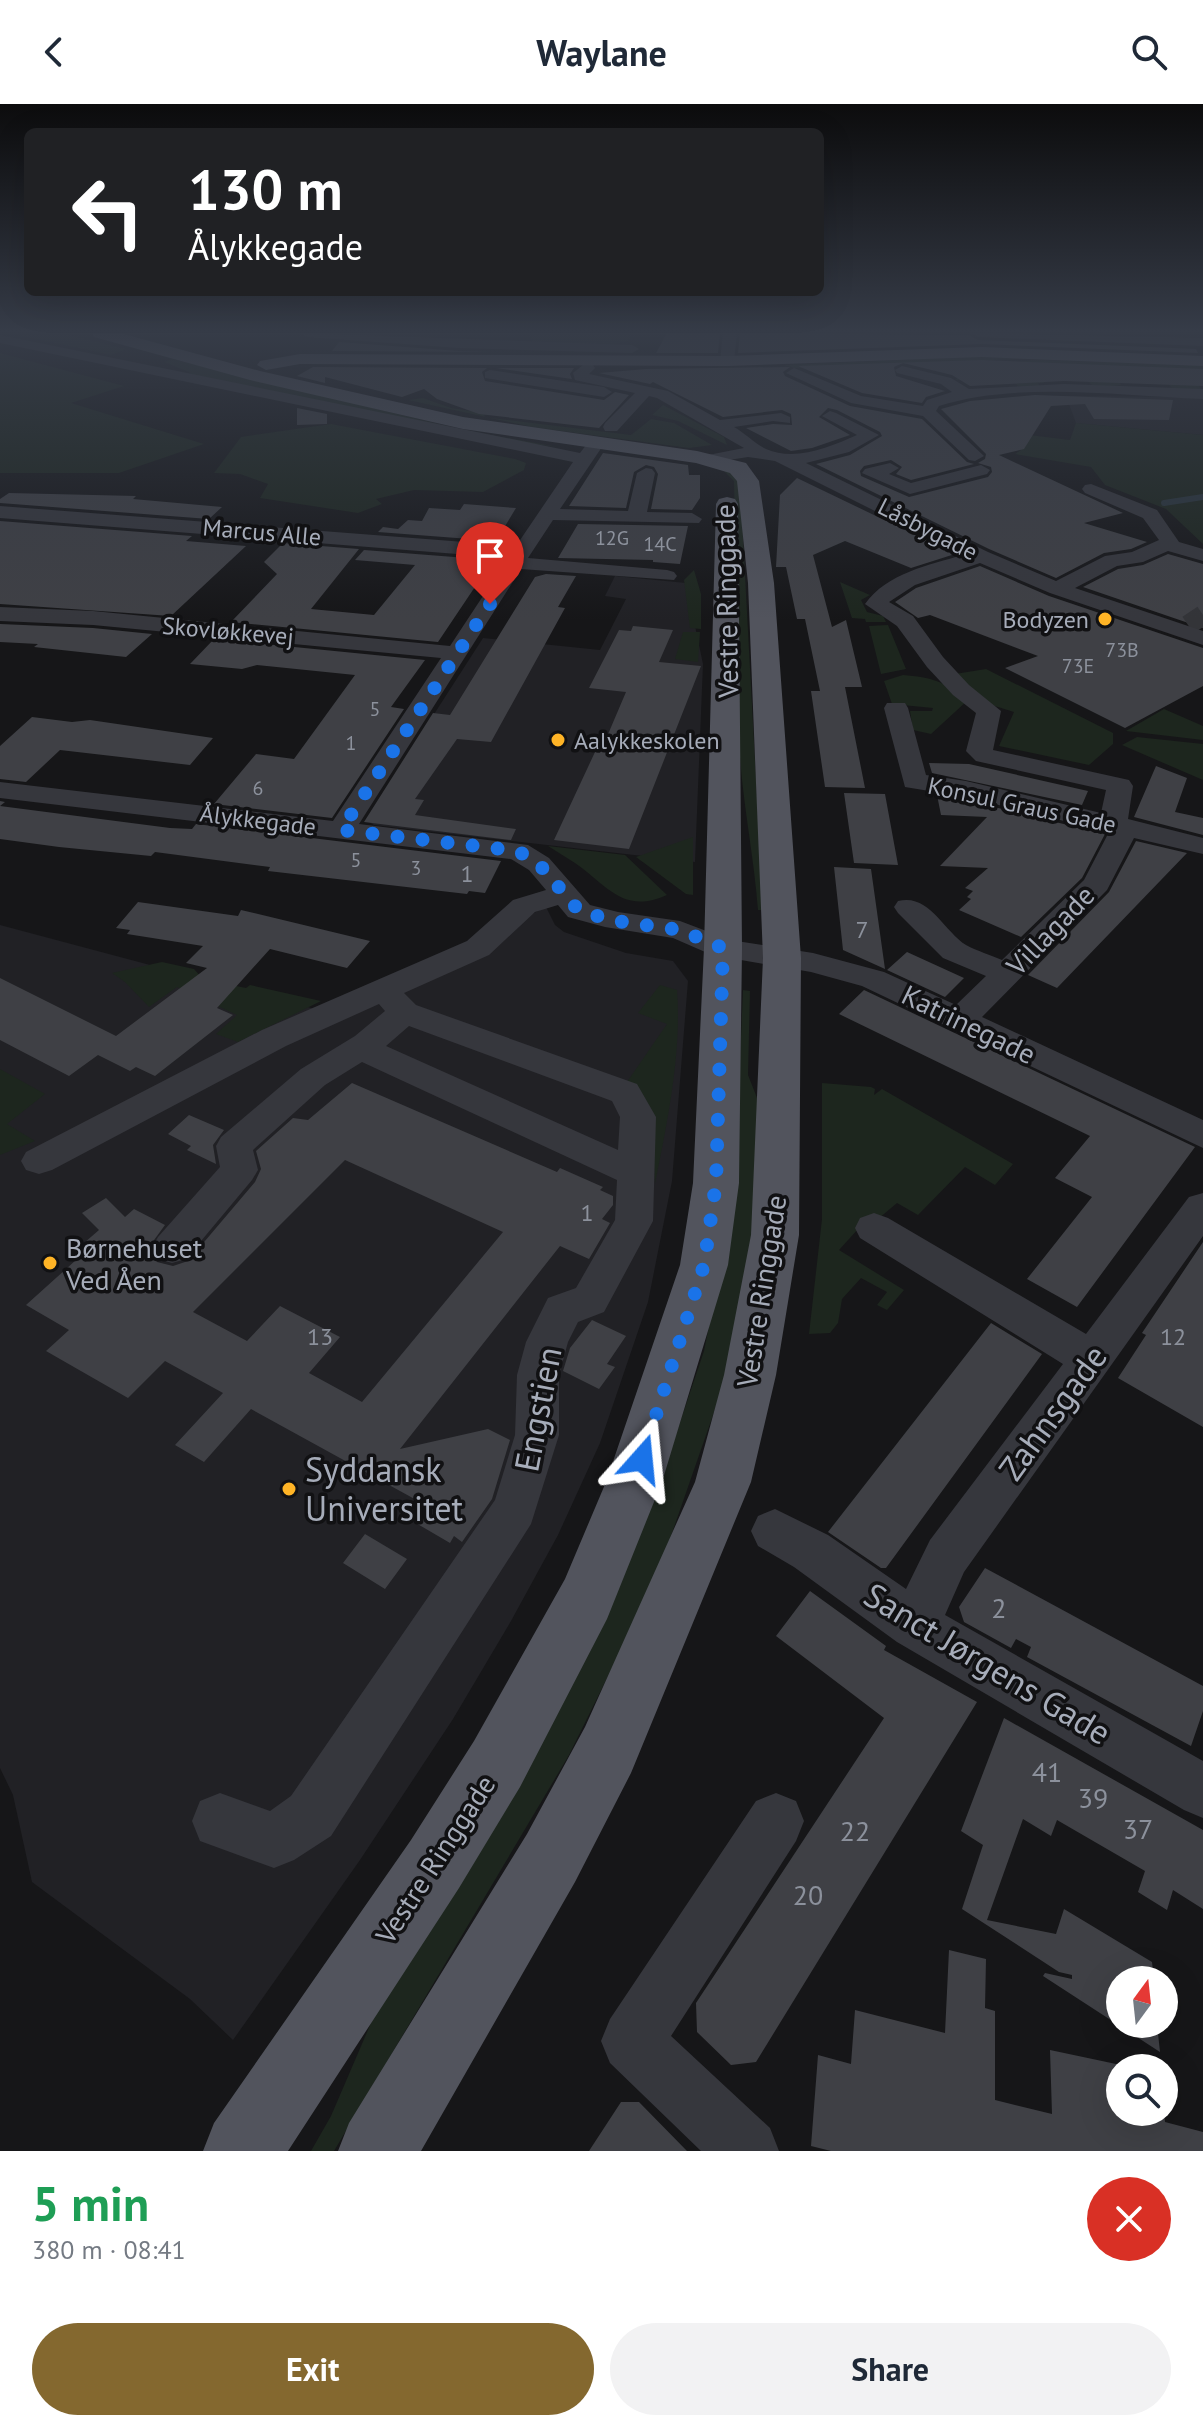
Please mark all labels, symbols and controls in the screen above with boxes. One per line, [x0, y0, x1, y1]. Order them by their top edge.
text: Waylane [536, 29, 667, 76]
icon: back [32, 30, 76, 74]
icon: search [1127, 30, 1171, 74]
text: 130 m [188, 153, 343, 225]
icon: left [56, 160, 160, 264]
text: Ålykkegade [188, 223, 363, 270]
street label: Låsbygade [873, 491, 983, 567]
street label: Vestre Ringgade [706, 504, 746, 699]
street label: Marcus Alle [201, 511, 323, 553]
pin [456, 522, 524, 604]
house number: 12G [595, 525, 629, 551]
house number: 14C [643, 531, 677, 557]
icon: arrive [468, 534, 512, 578]
place label: Bodyzen [1003, 604, 1089, 635]
street label: Skovløkkevej [161, 610, 295, 652]
marker: Bodyzen [1096, 610, 1114, 628]
house number: 73B [1105, 637, 1139, 663]
house number: 73E [1062, 653, 1094, 679]
house number: 5 [370, 696, 380, 722]
place label: Aalykkeskolen [574, 725, 720, 756]
house number: 1 [346, 730, 356, 756]
marker: Aalykkeskolen [549, 731, 567, 749]
street label: Konsul Graus Gade [925, 770, 1119, 840]
house number: 6 [253, 775, 263, 801]
street label: Ålykkegade [198, 798, 318, 842]
house number: 5 [351, 847, 361, 873]
house number: 3 [411, 855, 421, 881]
house number: 1 [460, 858, 474, 889]
street label: Villagade [997, 877, 1102, 984]
house number: 7 [855, 914, 869, 945]
street label: Katrinegade [896, 976, 1042, 1072]
street label: Vestre Ringgade [727, 1192, 794, 1391]
house number: 1 [580, 1197, 594, 1228]
place label: Børnehuset Ved Åen [65, 1229, 203, 1298]
marker: Børnehuset Ved Åen [41, 1254, 59, 1272]
house number: 13 [307, 1321, 333, 1352]
house number: 12 [1160, 1321, 1186, 1352]
street label: Zahnsgade [988, 1336, 1116, 1488]
street label: Engstien [503, 1343, 571, 1475]
position arrow [600, 1417, 684, 1501]
place label: Syddansk Universitet [305, 1447, 464, 1530]
marker: Syddansk Universitet [280, 1480, 298, 1498]
street label: Sanct Jørgens Gade [857, 1572, 1119, 1754]
house number: 2 [991, 1589, 1007, 1626]
house number: 41 [1032, 1753, 1062, 1790]
street label: Vestre Ringgade [366, 1768, 503, 1951]
house number: 39 [1078, 1779, 1108, 1816]
house number: 37 [1123, 1810, 1153, 1847]
house number: 22 [840, 1812, 870, 1849]
house number: 20 [793, 1876, 823, 1913]
north arrow [1106, 1966, 1178, 2038]
map controls [1106, 1966, 1178, 2126]
button: search [1106, 2054, 1178, 2126]
text: 5 min [32, 2172, 149, 2234]
button: close [1087, 2177, 1171, 2261]
text: 380 m · 08:41 [32, 2233, 186, 2266]
button: Exit [32, 2323, 594, 2415]
button: Share [610, 2323, 1171, 2415]

